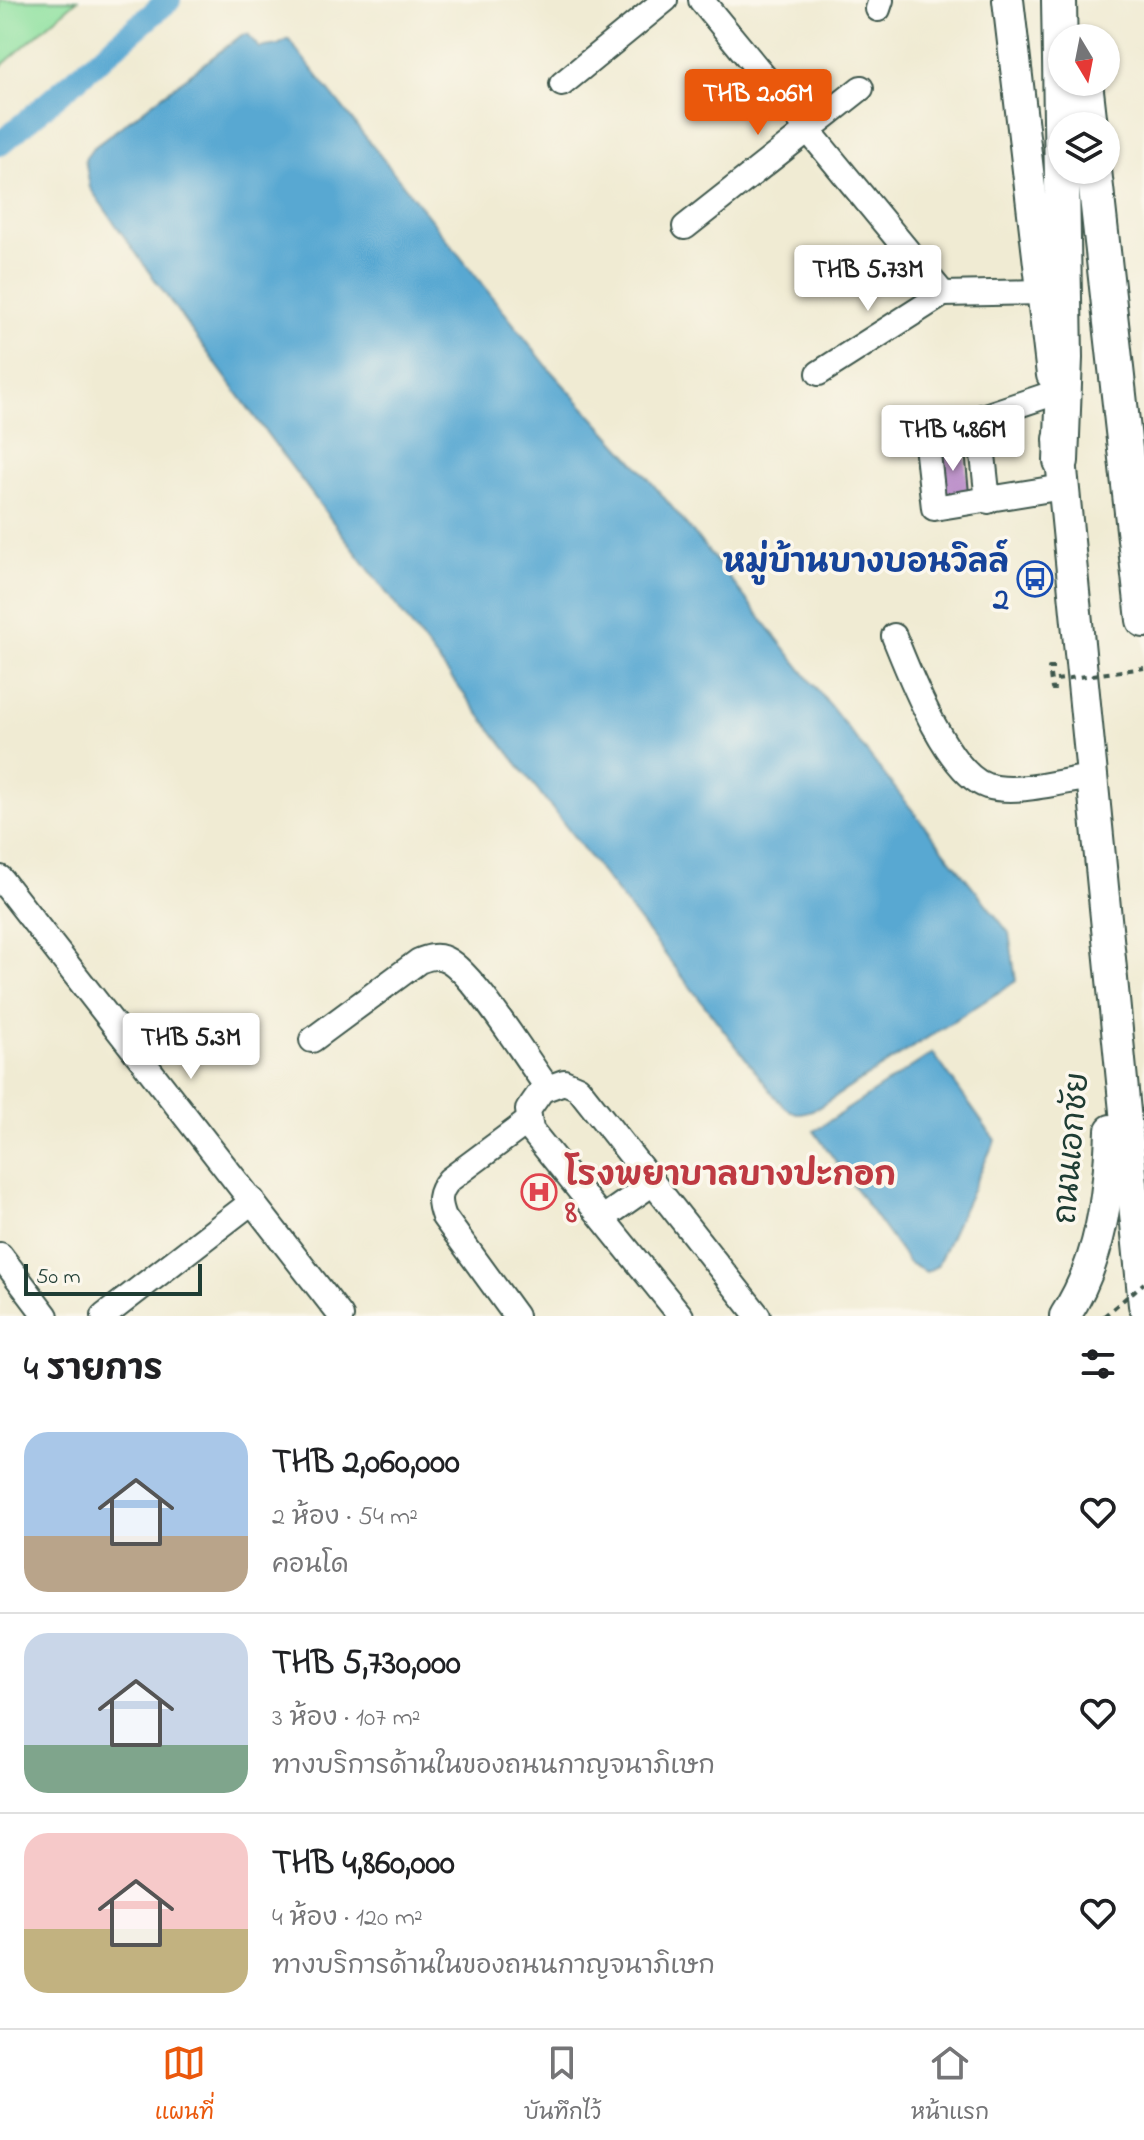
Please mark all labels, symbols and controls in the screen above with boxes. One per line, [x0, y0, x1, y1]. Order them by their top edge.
north arrow [1048, 24, 1120, 96]
map controls [1048, 24, 1120, 184]
pin: THB 2.06M [666, 69, 850, 137]
text: THB 2.06M [703, 76, 813, 114]
button: layers [1048, 112, 1120, 184]
pin: THB 5.73M [776, 245, 960, 313]
text: THB 5.73M [812, 252, 924, 290]
pin: THB 4.86M [861, 405, 1045, 473]
text: THB 4.86M [900, 412, 1007, 450]
place label: หมู่บ้านบางบอนวิลล์ 2 [723, 539, 1009, 625]
bus stop icon: หมู่บ้านบางบอนวิลล์ 2 [1016, 560, 1054, 598]
pin: THB 5.3M [108, 1013, 274, 1081]
text: THB 5.3M [141, 1020, 241, 1058]
street label: ถนนเอกชัย [1043, 1070, 1104, 1226]
place label: โรงพยาบาลบางปะกอก 8 [564, 1152, 896, 1238]
hospital icon: โรงพยาบาลบางปะกอก 8 [520, 1173, 558, 1211]
scale bar [24, 1260, 202, 1296]
text: 50 m [36, 1262, 81, 1294]
icon: filters [1076, 1342, 1120, 1386]
text: 4 รายการ [24, 1346, 163, 1396]
text: THB 2,060,000 [272, 1439, 460, 1489]
icon: home [88, 1464, 184, 1560]
icon: heart [1076, 1490, 1120, 1534]
text: 2 ห้อง · 54 m² [272, 1499, 418, 1537]
text: คอนโด [272, 1547, 349, 1585]
text: THB 5,730,000 [272, 1640, 461, 1690]
icon: home [88, 1665, 184, 1761]
icon: heart [1076, 1691, 1120, 1735]
text: 3 ห้อง · 107 m² [272, 1700, 420, 1738]
text: ทางบริการด้านในของถนนกาญจนาภิเษก [272, 1748, 715, 1786]
text: THB 4,860,000 [272, 1840, 455, 1890]
icon: home [88, 1865, 184, 1961]
icon: heart [1076, 1891, 1120, 1935]
text: 4 ห้อง · 120 m² [272, 1900, 423, 1938]
text: ทางบริการด้านในของถนนกาญจนาภิเษก [272, 1948, 715, 1986]
tab: แผนที่ [155, 2041, 214, 2130]
tab: บันทึกไว้ [524, 2041, 601, 2130]
tab: หน้าแรก [911, 2041, 989, 2130]

